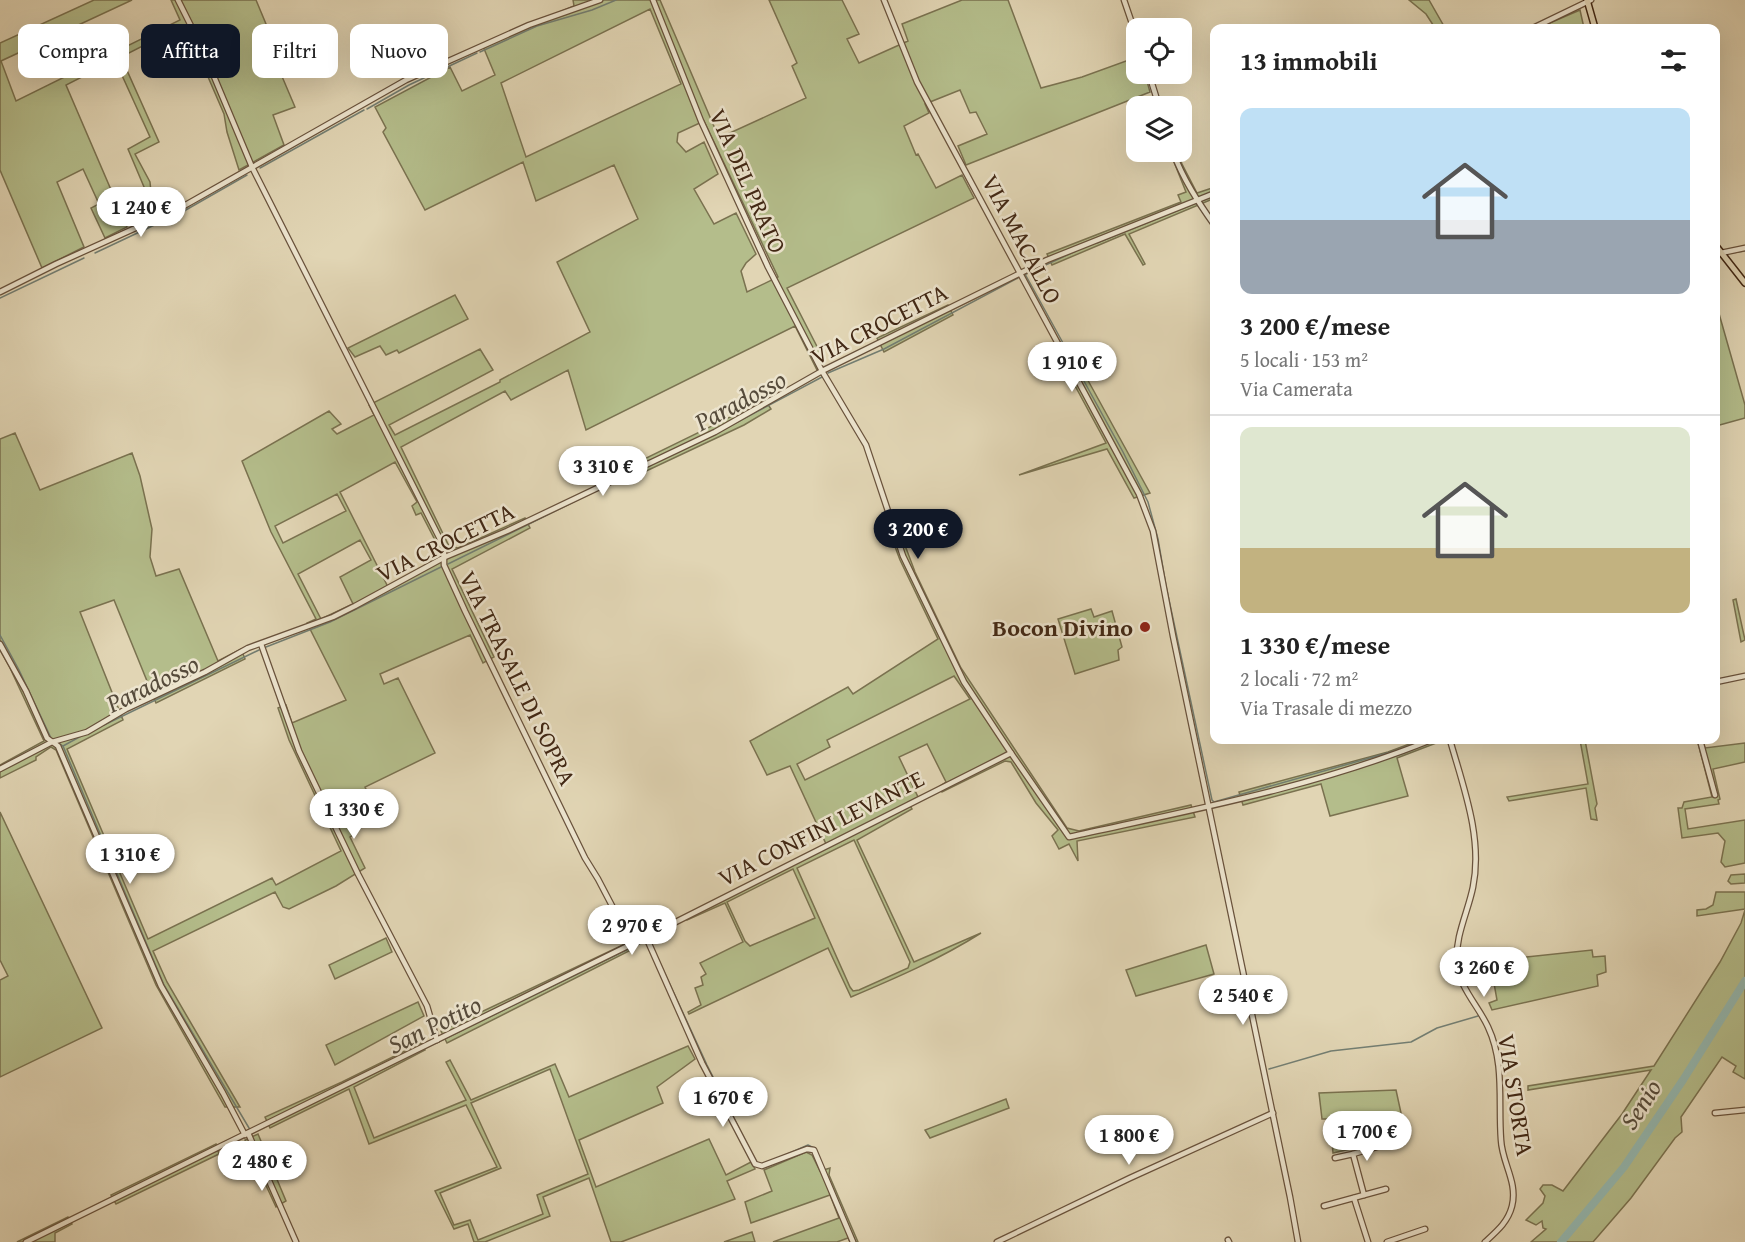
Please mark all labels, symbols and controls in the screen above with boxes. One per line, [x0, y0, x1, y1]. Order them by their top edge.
map controls [1126, 18, 1192, 162]
button: locate [1126, 18, 1192, 84]
chip: Compra [18, 24, 129, 78]
chip: Affitta [141, 24, 240, 78]
chip: Filtri [252, 24, 338, 78]
chip: Nuovo [350, 24, 448, 78]
text: 13 immobili [1240, 41, 1378, 80]
icon: filters [1657, 44, 1690, 77]
button: layers [1126, 96, 1192, 162]
street label: VIA DEL PRATO [701, 103, 795, 259]
icon: home [1411, 147, 1519, 255]
street label: VIA MACALLO [973, 168, 1071, 310]
pin: 1 240 € [86, 187, 196, 238]
text: 1 240 € [111, 192, 171, 221]
street label: VIA CROCETTA [804, 274, 954, 374]
text: 3 200 €/mese [1240, 306, 1390, 345]
pin: 1 910 € [1017, 342, 1127, 393]
text: 5 locali · 153 m² [1240, 345, 1368, 374]
text: 1 910 € [1042, 347, 1102, 376]
water label: Paradosso [686, 360, 793, 441]
text: Via Camerata [1240, 374, 1353, 403]
pin: 3 310 € [548, 446, 658, 497]
text: 3 310 € [573, 451, 633, 480]
icon: home [1411, 466, 1519, 574]
street label: VIA CROCETTA [370, 493, 520, 591]
pin: 3 200 € [863, 509, 973, 560]
text: 3 200 € [888, 514, 948, 543]
street label: VIA TRASALE DI SOPRA [451, 565, 585, 792]
place label: Bocon Divino [992, 610, 1133, 645]
marker: Bocon Divino [1138, 620, 1152, 634]
text: 1 330 €/mese [1240, 625, 1390, 664]
water label: Paradosso [98, 644, 205, 723]
text: 2 locali · 72 m² [1240, 664, 1358, 693]
text: Via Trasale di mezzo [1240, 693, 1412, 722]
street label: VIA CONFINI LEVANTE [712, 761, 930, 895]
pin: 1 330 € [299, 789, 409, 840]
text: 1 330 € [324, 794, 384, 823]
pin: 1 310 € [75, 834, 185, 885]
text: 1 310 € [100, 839, 160, 868]
pin: 2 970 € [577, 905, 687, 956]
text: 2 970 € [602, 910, 662, 939]
pin: 3 260 € [1429, 947, 1539, 998]
text: 3 260 € [1454, 952, 1514, 981]
pin: 2 540 € [1188, 975, 1298, 1026]
text: 2 540 € [1213, 980, 1273, 1009]
water label: San Potito [380, 985, 488, 1063]
street label: VIA STORTA [1489, 1032, 1543, 1159]
water label: Senio [1609, 1071, 1671, 1137]
pin: 1 670 € [668, 1077, 778, 1128]
text: 1 670 € [693, 1082, 753, 1111]
pin: 1 700 € [1312, 1111, 1422, 1162]
pin: 1 800 € [1074, 1115, 1184, 1166]
text: 1 700 € [1337, 1116, 1397, 1145]
text: 1 800 € [1099, 1120, 1159, 1149]
pin: 2 480 € [207, 1141, 317, 1192]
text: 2 480 € [232, 1146, 292, 1175]

